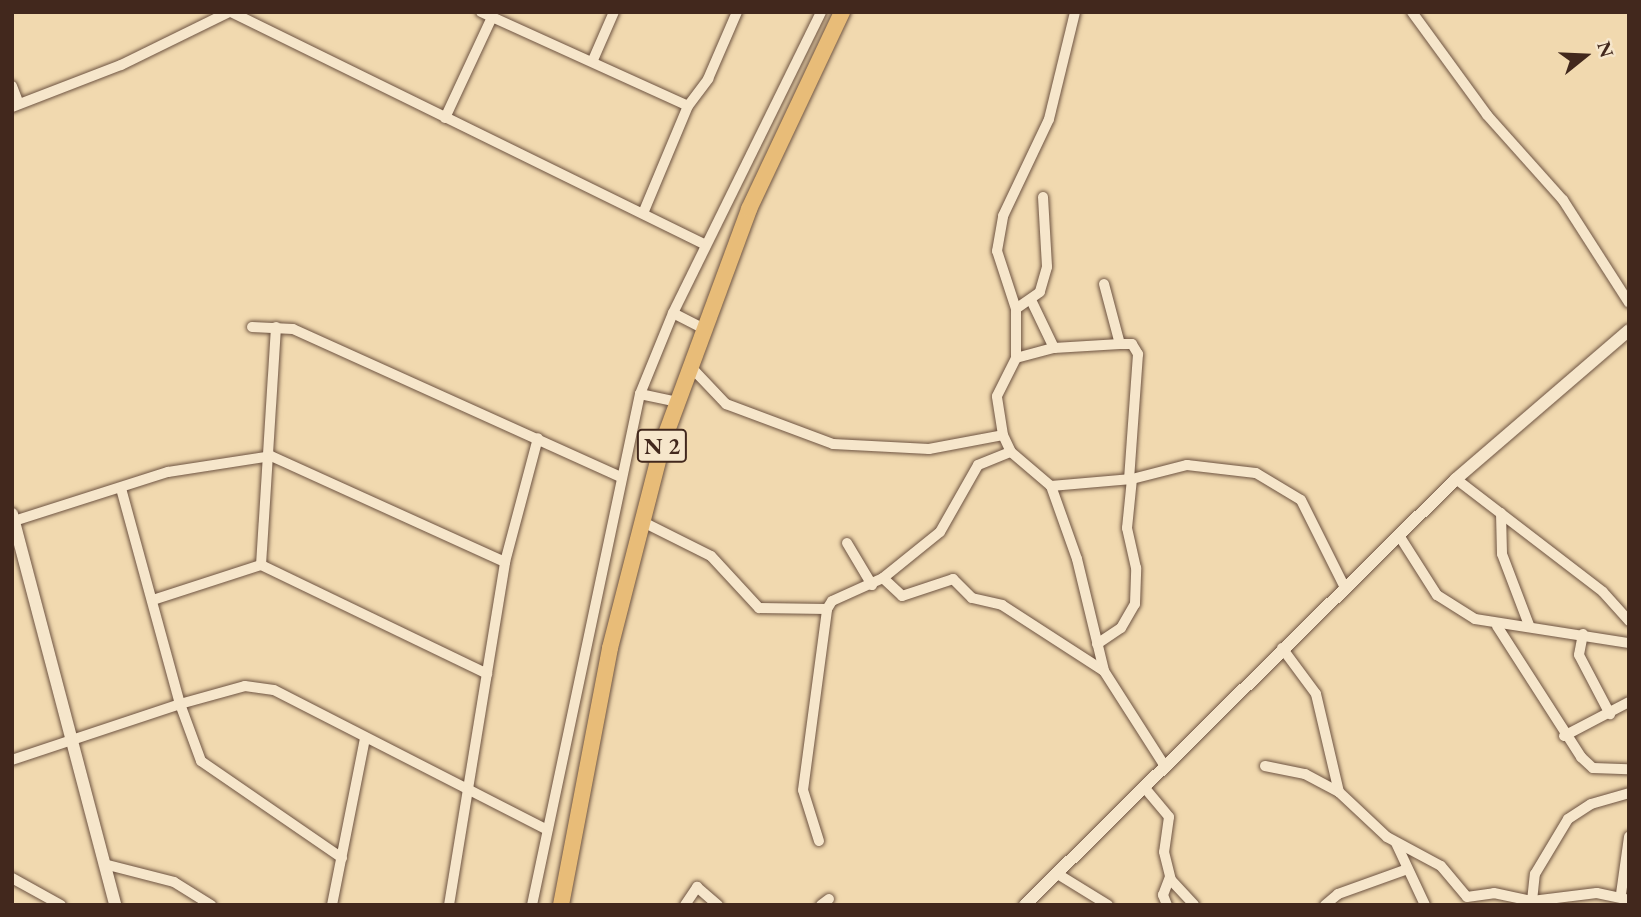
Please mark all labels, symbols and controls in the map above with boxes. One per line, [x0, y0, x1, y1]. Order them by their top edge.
north arrow [1550, 21, 1620, 91]
text: N [1591, 38, 1620, 61]
road number: N 2 [636, 426, 688, 466]

